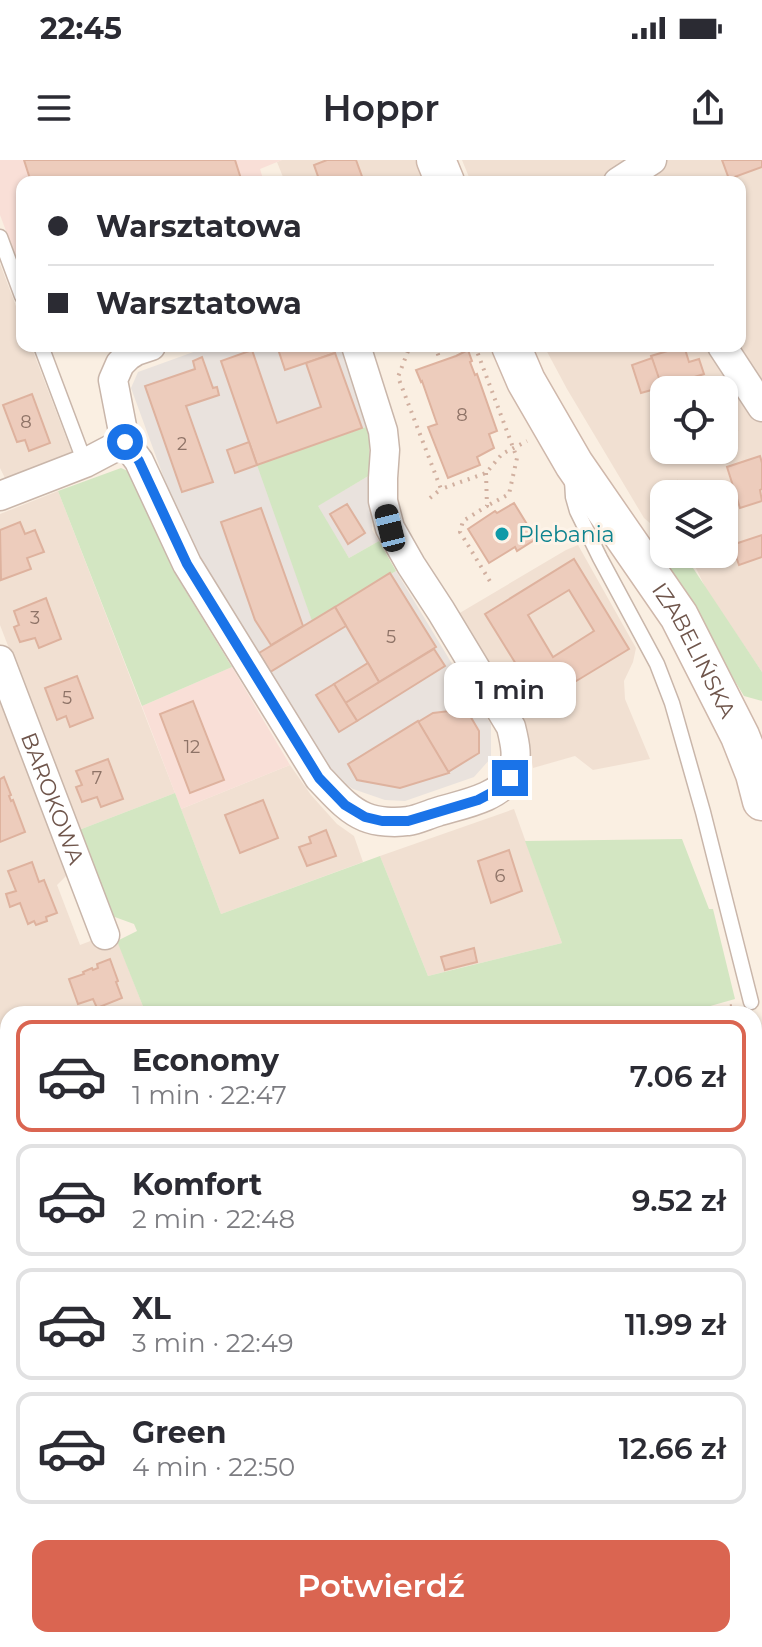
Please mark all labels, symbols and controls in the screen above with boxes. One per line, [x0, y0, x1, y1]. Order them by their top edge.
text: 22:45 [40, 10, 122, 47]
icon: menu [32, 86, 76, 130]
text: Hoppr [323, 86, 439, 130]
icon: share [686, 86, 730, 130]
text: Warsztatowa [96, 208, 302, 245]
text: Warsztatowa [96, 285, 302, 322]
map controls [650, 376, 738, 568]
button: locate [650, 376, 738, 464]
house number: 8 [456, 404, 468, 426]
house number: 8 [20, 411, 32, 433]
route start [107, 424, 143, 460]
house number: 2 [177, 433, 187, 455]
button: layers [650, 480, 738, 568]
car [373, 502, 407, 554]
place label: Plebania [518, 521, 615, 548]
marker: Plebania [493, 525, 511, 543]
street label: IZABELIŃSKA [646, 578, 742, 723]
house number: 3 [30, 607, 40, 629]
house number: 5 [386, 626, 396, 648]
callout: 1 min [444, 662, 576, 718]
text: 1 min [475, 674, 545, 706]
house number: 5 [62, 687, 72, 709]
street label: BAROKOWA [15, 729, 90, 868]
house number: 12 [184, 736, 200, 758]
route end [492, 760, 528, 796]
house number: 7 [92, 767, 102, 789]
house number: 6 [495, 865, 506, 887]
icon: car [36, 1040, 108, 1112]
text: Economy [132, 1042, 279, 1079]
text: 7.06 zł [630, 1058, 726, 1095]
text: 1 min · 22:47 [132, 1079, 287, 1111]
icon: car [36, 1164, 108, 1236]
text: Komfort [132, 1166, 262, 1203]
text: 9.52 zł [632, 1182, 726, 1219]
text: 2 min · 22:48 [132, 1203, 295, 1235]
icon: car [36, 1288, 108, 1360]
text: XL [132, 1290, 171, 1327]
text: 11.99 zł [625, 1306, 726, 1343]
text: 3 min · 22:49 [132, 1327, 294, 1359]
icon: car [36, 1412, 108, 1484]
text: Green [132, 1414, 226, 1451]
text: 12.66 zł [619, 1430, 726, 1467]
text: 4 min · 22:50 [132, 1451, 295, 1483]
button: Potwierdź [32, 1540, 730, 1632]

